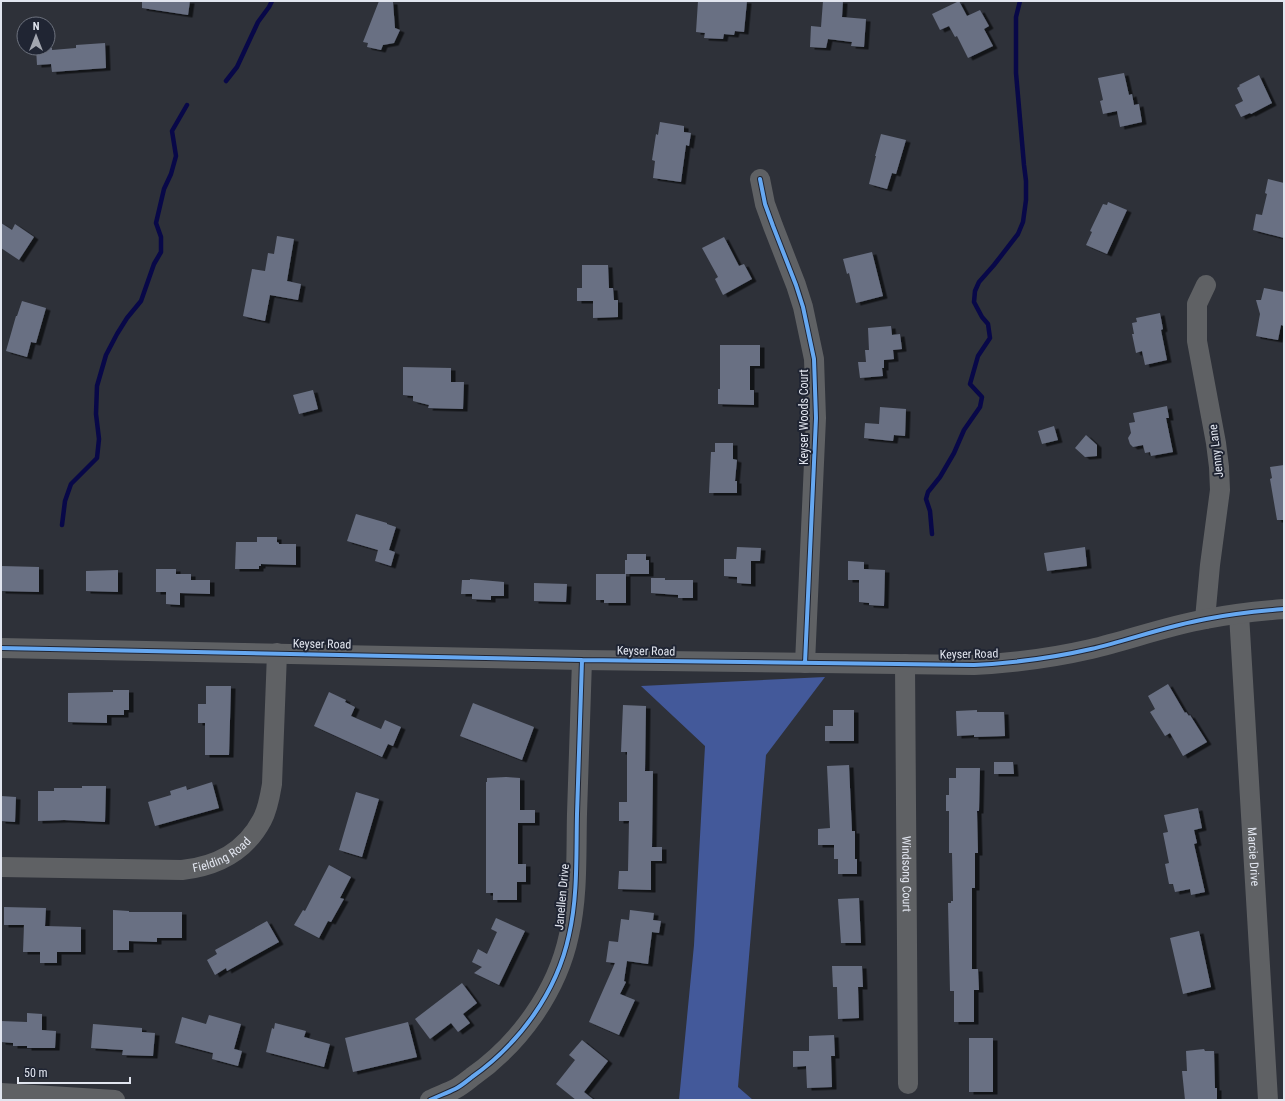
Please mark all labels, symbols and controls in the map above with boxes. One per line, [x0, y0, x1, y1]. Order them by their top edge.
north arrow [16, 16, 56, 56]
text: N [33, 20, 40, 33]
street label: Keyser Woods Court [797, 369, 811, 465]
street label: Jenny Lane [1206, 423, 1226, 479]
street label: Keyser Road [293, 636, 351, 652]
street label: Keyser Road [617, 643, 675, 659]
street label: Keyser Road [940, 646, 998, 662]
street label: Marcie Drive [1245, 827, 1262, 887]
street label: Fielding Road [191, 834, 254, 875]
street label: Windsong Court [899, 836, 914, 912]
street label: Janellen Drive [552, 863, 572, 931]
scale bar [18, 1059, 130, 1085]
text: 50 m [24, 1066, 48, 1080]

